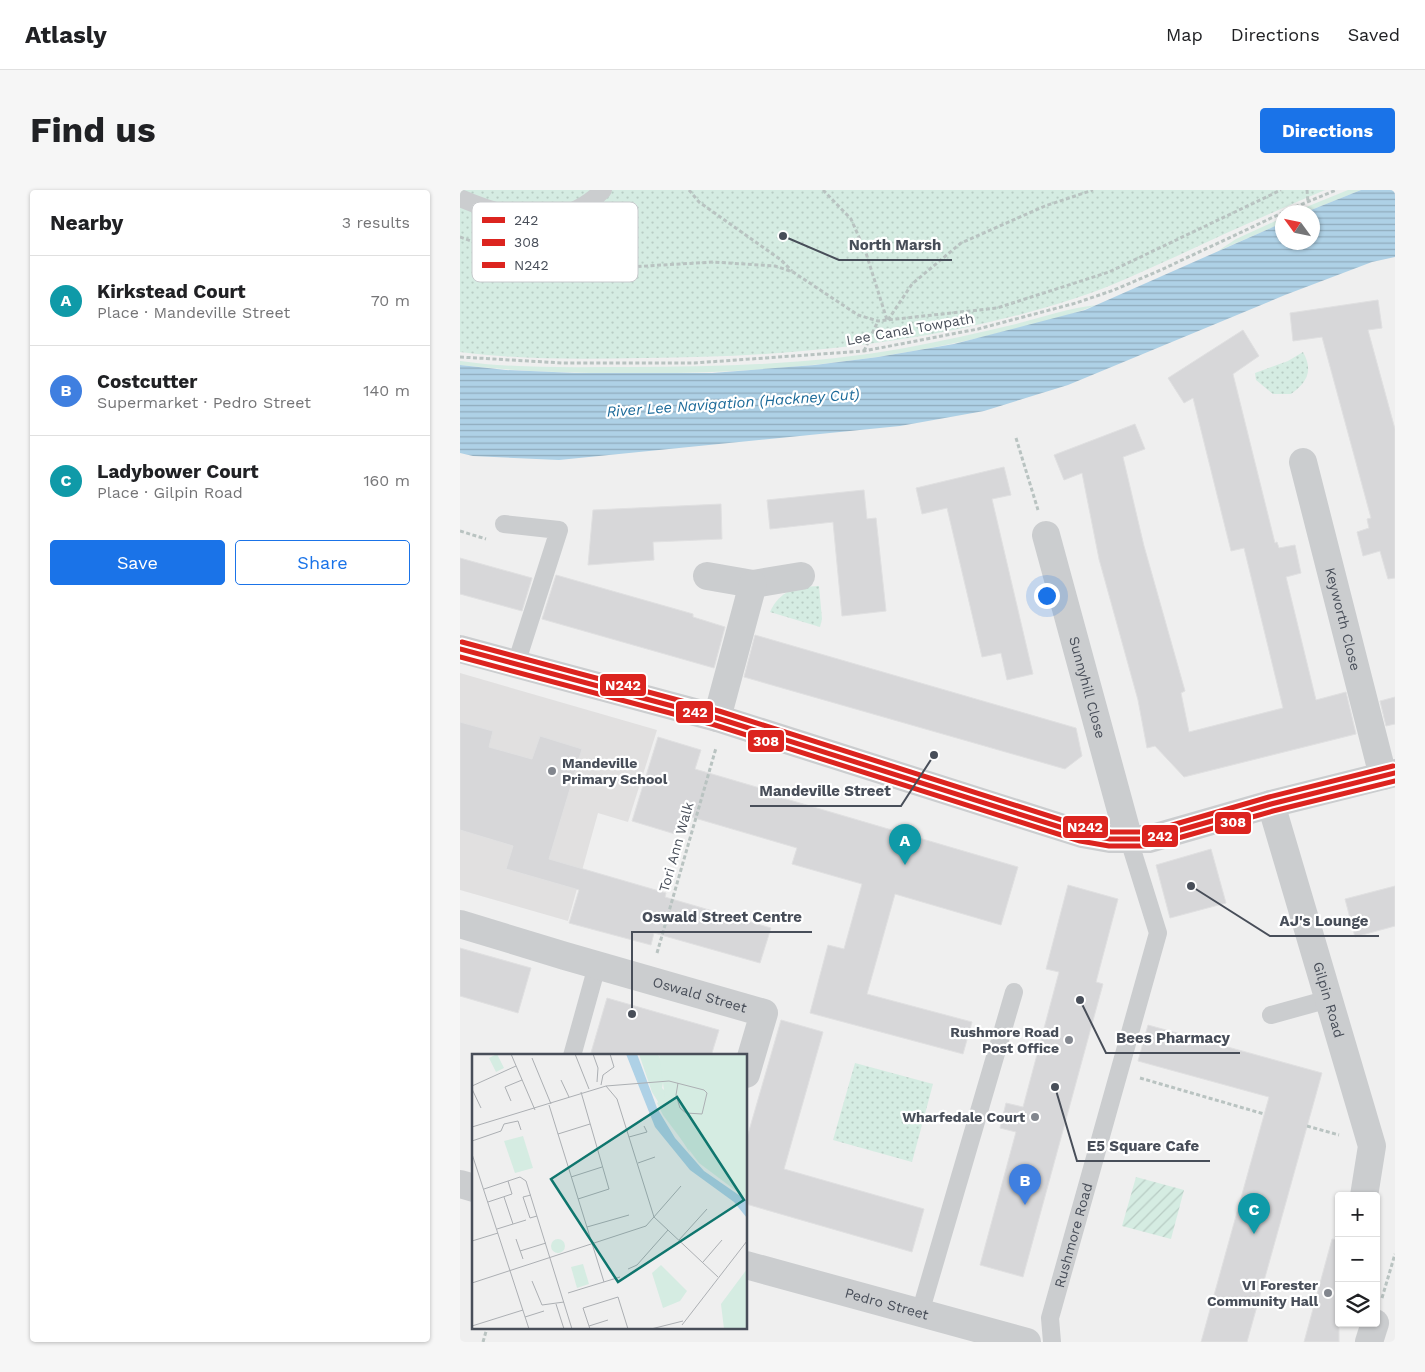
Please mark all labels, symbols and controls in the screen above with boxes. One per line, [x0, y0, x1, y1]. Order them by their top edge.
text: Atlasly [25, 21, 107, 49]
text: Map [1166, 24, 1203, 45]
text: Directions [1231, 24, 1320, 45]
text: Saved [1348, 24, 1400, 45]
button: Directions [1260, 108, 1395, 153]
text: Find us [30, 109, 156, 151]
legend [472, 202, 638, 282]
north arrow [1275, 205, 1320, 250]
text: Nearby [50, 210, 123, 235]
text: 242 [514, 212, 538, 228]
text: 3 results [342, 213, 410, 232]
callout: North Marsh [839, 230, 952, 260]
text: 308 [514, 234, 540, 250]
text: North Marsh [849, 236, 941, 254]
text: N242 [514, 257, 549, 273]
text: Kirkstead Court [97, 280, 246, 303]
text: A [61, 291, 71, 310]
text: 70 m [371, 291, 410, 310]
text: Place · Mandeville Street [97, 303, 290, 322]
street label: Lee Canal Towpath [845, 310, 975, 348]
text: Costcutter [97, 370, 197, 393]
text: B [61, 381, 71, 400]
text: 140 m [363, 381, 410, 400]
water label: River Lee Navigation (Hackney Cut) [606, 385, 860, 421]
text: Supermarket · Pedro Street [97, 393, 311, 412]
text: Ladybower Court [97, 460, 259, 483]
text: C [61, 471, 71, 490]
text: 160 m [363, 471, 410, 490]
text: Place · Gilpin Road [97, 483, 243, 502]
button: Save [50, 540, 225, 585]
button: Share [235, 540, 410, 585]
street label: Keyworth Close [1322, 566, 1364, 672]
your location [1034, 583, 1060, 609]
street label: Sunnyhill Close [1066, 635, 1109, 740]
line badge: N242 [599, 673, 647, 697]
text: N242 [605, 677, 641, 693]
line badge: 242 [675, 700, 714, 724]
text: 242 [682, 704, 708, 720]
line badge: 308 [747, 729, 785, 753]
text: 308 [753, 733, 779, 749]
place label: Mandeville Primary School [562, 755, 668, 787]
marker: Mandeville Primary School [546, 765, 558, 777]
callout: Mandeville Street [750, 776, 901, 806]
text: Mandeville Street [759, 782, 891, 800]
street label: Tori Ann Walk [655, 800, 697, 894]
line badge: 308 [1214, 811, 1252, 835]
text: 308 [1220, 814, 1246, 830]
line badge: N242 [1062, 815, 1109, 839]
text: N242 [1067, 819, 1103, 835]
pin: A [889, 824, 921, 865]
line badge: 242 [1141, 824, 1179, 848]
text: 242 [1147, 828, 1173, 844]
callout: Oswald Street Centre [632, 902, 812, 932]
callout: AJ's Lounge [1270, 906, 1379, 936]
text: Oswald Street Centre [642, 908, 802, 926]
text: AJ's Lounge [1280, 912, 1369, 930]
street label: Gilpin Road [1310, 960, 1348, 1039]
street label: Oswald Street [651, 974, 749, 1016]
callout: Bees Pharmacy [1106, 1023, 1240, 1053]
place label: Rushmore Road Post Office [950, 1024, 1059, 1056]
text: Bees Pharmacy [1116, 1029, 1231, 1047]
marker: Rushmore Road Post Office [1063, 1034, 1075, 1046]
inset map [472, 1054, 748, 1330]
place label: Wharfedale Court [902, 1109, 1025, 1125]
marker: Wharfedale Court [1029, 1111, 1041, 1123]
callout: E5 Square Cafe [1077, 1131, 1210, 1161]
text: E5 Square Cafe [1087, 1137, 1200, 1155]
pin: B [1009, 1164, 1041, 1205]
street label: Rushmore Road [1051, 1181, 1096, 1290]
map controls [1335, 1192, 1380, 1327]
button: + [1335, 1192, 1380, 1237]
pin: C [1238, 1193, 1270, 1234]
button: − [1335, 1237, 1380, 1282]
place label: VI Forester Community Hall [1207, 1277, 1318, 1309]
button: layers [1335, 1282, 1380, 1327]
street label: Pedro Street [843, 1284, 931, 1323]
marker: VI Forester Community Hall [1322, 1287, 1334, 1299]

